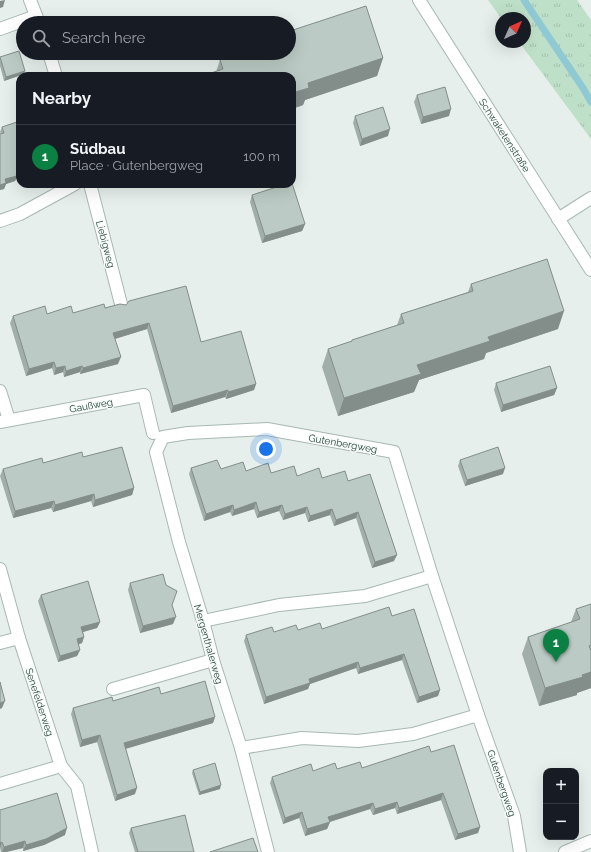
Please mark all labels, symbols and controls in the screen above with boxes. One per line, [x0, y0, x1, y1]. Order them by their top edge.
north arrow [495, 12, 531, 48]
search box [16, 16, 296, 60]
icon: search [30, 27, 52, 49]
text: Search here [62, 29, 145, 47]
text: Nearby [32, 88, 91, 108]
street label: Schwaketenstraße [477, 97, 532, 174]
text: Südbau [70, 140, 126, 158]
text: 1 [42, 149, 48, 164]
text: 100 m [243, 149, 280, 164]
text: Place · Gutenbergweg [70, 158, 203, 173]
street label: Liebigweg [94, 219, 117, 269]
street label: Gaußweg [69, 396, 114, 415]
street label: Gutenbergweg [308, 432, 378, 455]
your location [256, 439, 276, 459]
street label: Mergenthalerweg [192, 603, 225, 685]
pin: 1 [543, 629, 569, 662]
street label: Senefelderweg [23, 667, 56, 738]
street label: Gutenbergweg [485, 748, 518, 818]
map controls [543, 768, 579, 840]
button: + [543, 768, 579, 804]
button: − [543, 804, 579, 840]

